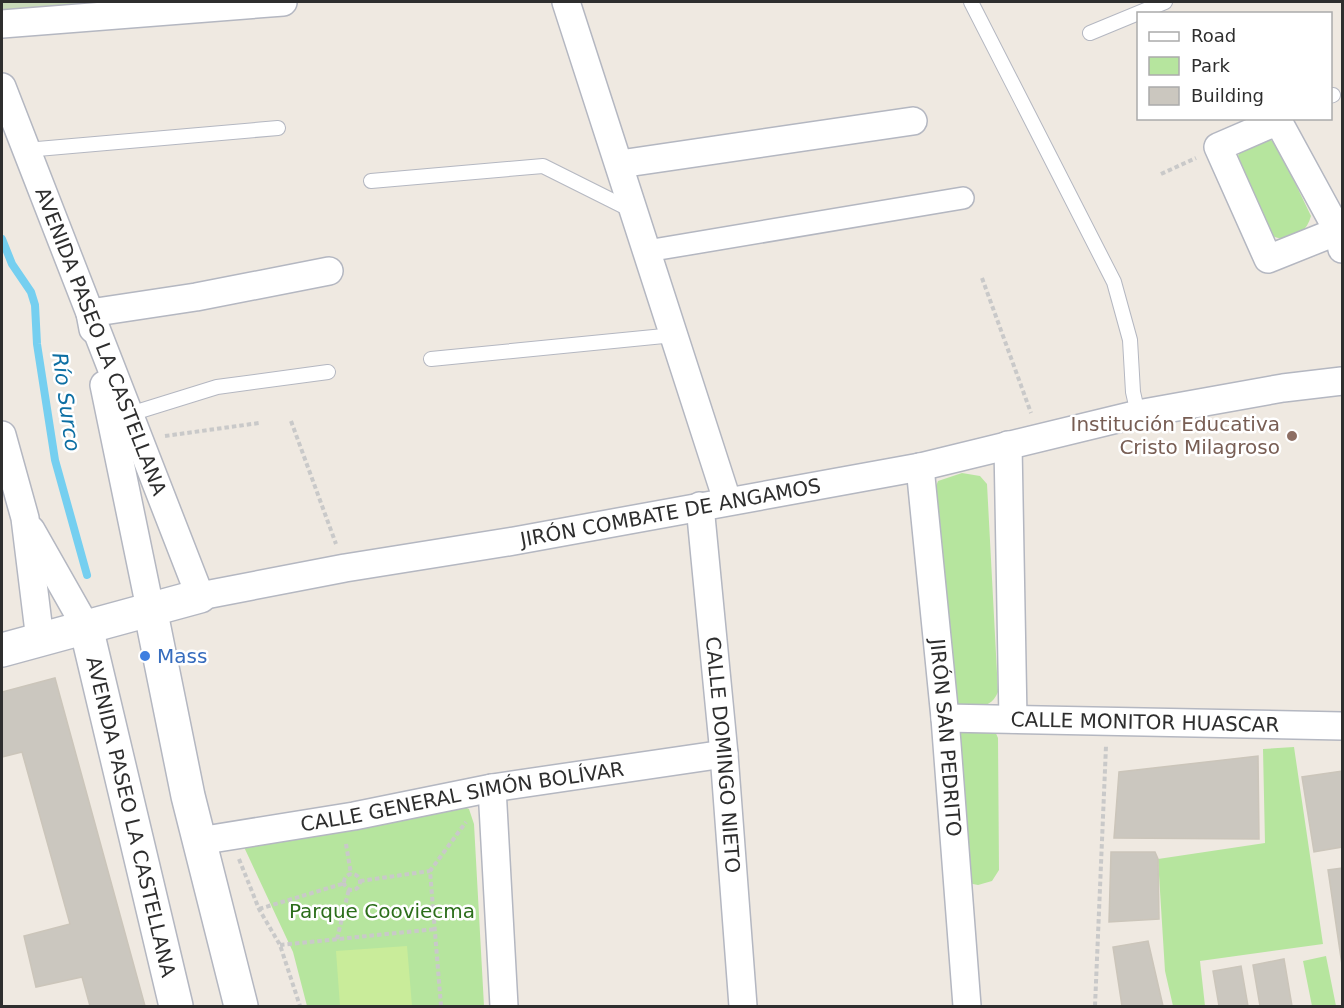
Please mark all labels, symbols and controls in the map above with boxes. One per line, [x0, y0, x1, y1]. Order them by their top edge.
legend [1137, 12, 1332, 120]
text: Road [1191, 25, 1236, 46]
text: Park [1191, 55, 1230, 76]
text: Building [1191, 85, 1264, 106]
street label: AVENIDA PASEO LA CASTELLANA [30, 184, 172, 499]
water label: Río Surco [47, 351, 85, 453]
place label: Institución Educativa Cristo Milagroso [1071, 412, 1280, 459]
marker: Institución Educativa Cristo Milagroso [1285, 429, 1299, 443]
street label: JIRÓN COMBATE DE ANGAMOS [516, 473, 823, 552]
street label: CALLE DOMINGO NIETO [701, 636, 745, 874]
street label: JIRÓN SAN PEDRITO [925, 636, 966, 838]
place label: Mass [157, 644, 207, 668]
marker: Mass [138, 649, 152, 663]
street label: AVENIDA PASEO LA CASTELLANA [81, 654, 181, 980]
street label: CALLE MONITOR HUASCAR [1010, 707, 1280, 737]
street label: CALLE GENERAL SIMÓN BOLÍVAR [299, 757, 626, 836]
park label: Parque Cooviecma [289, 899, 475, 923]

